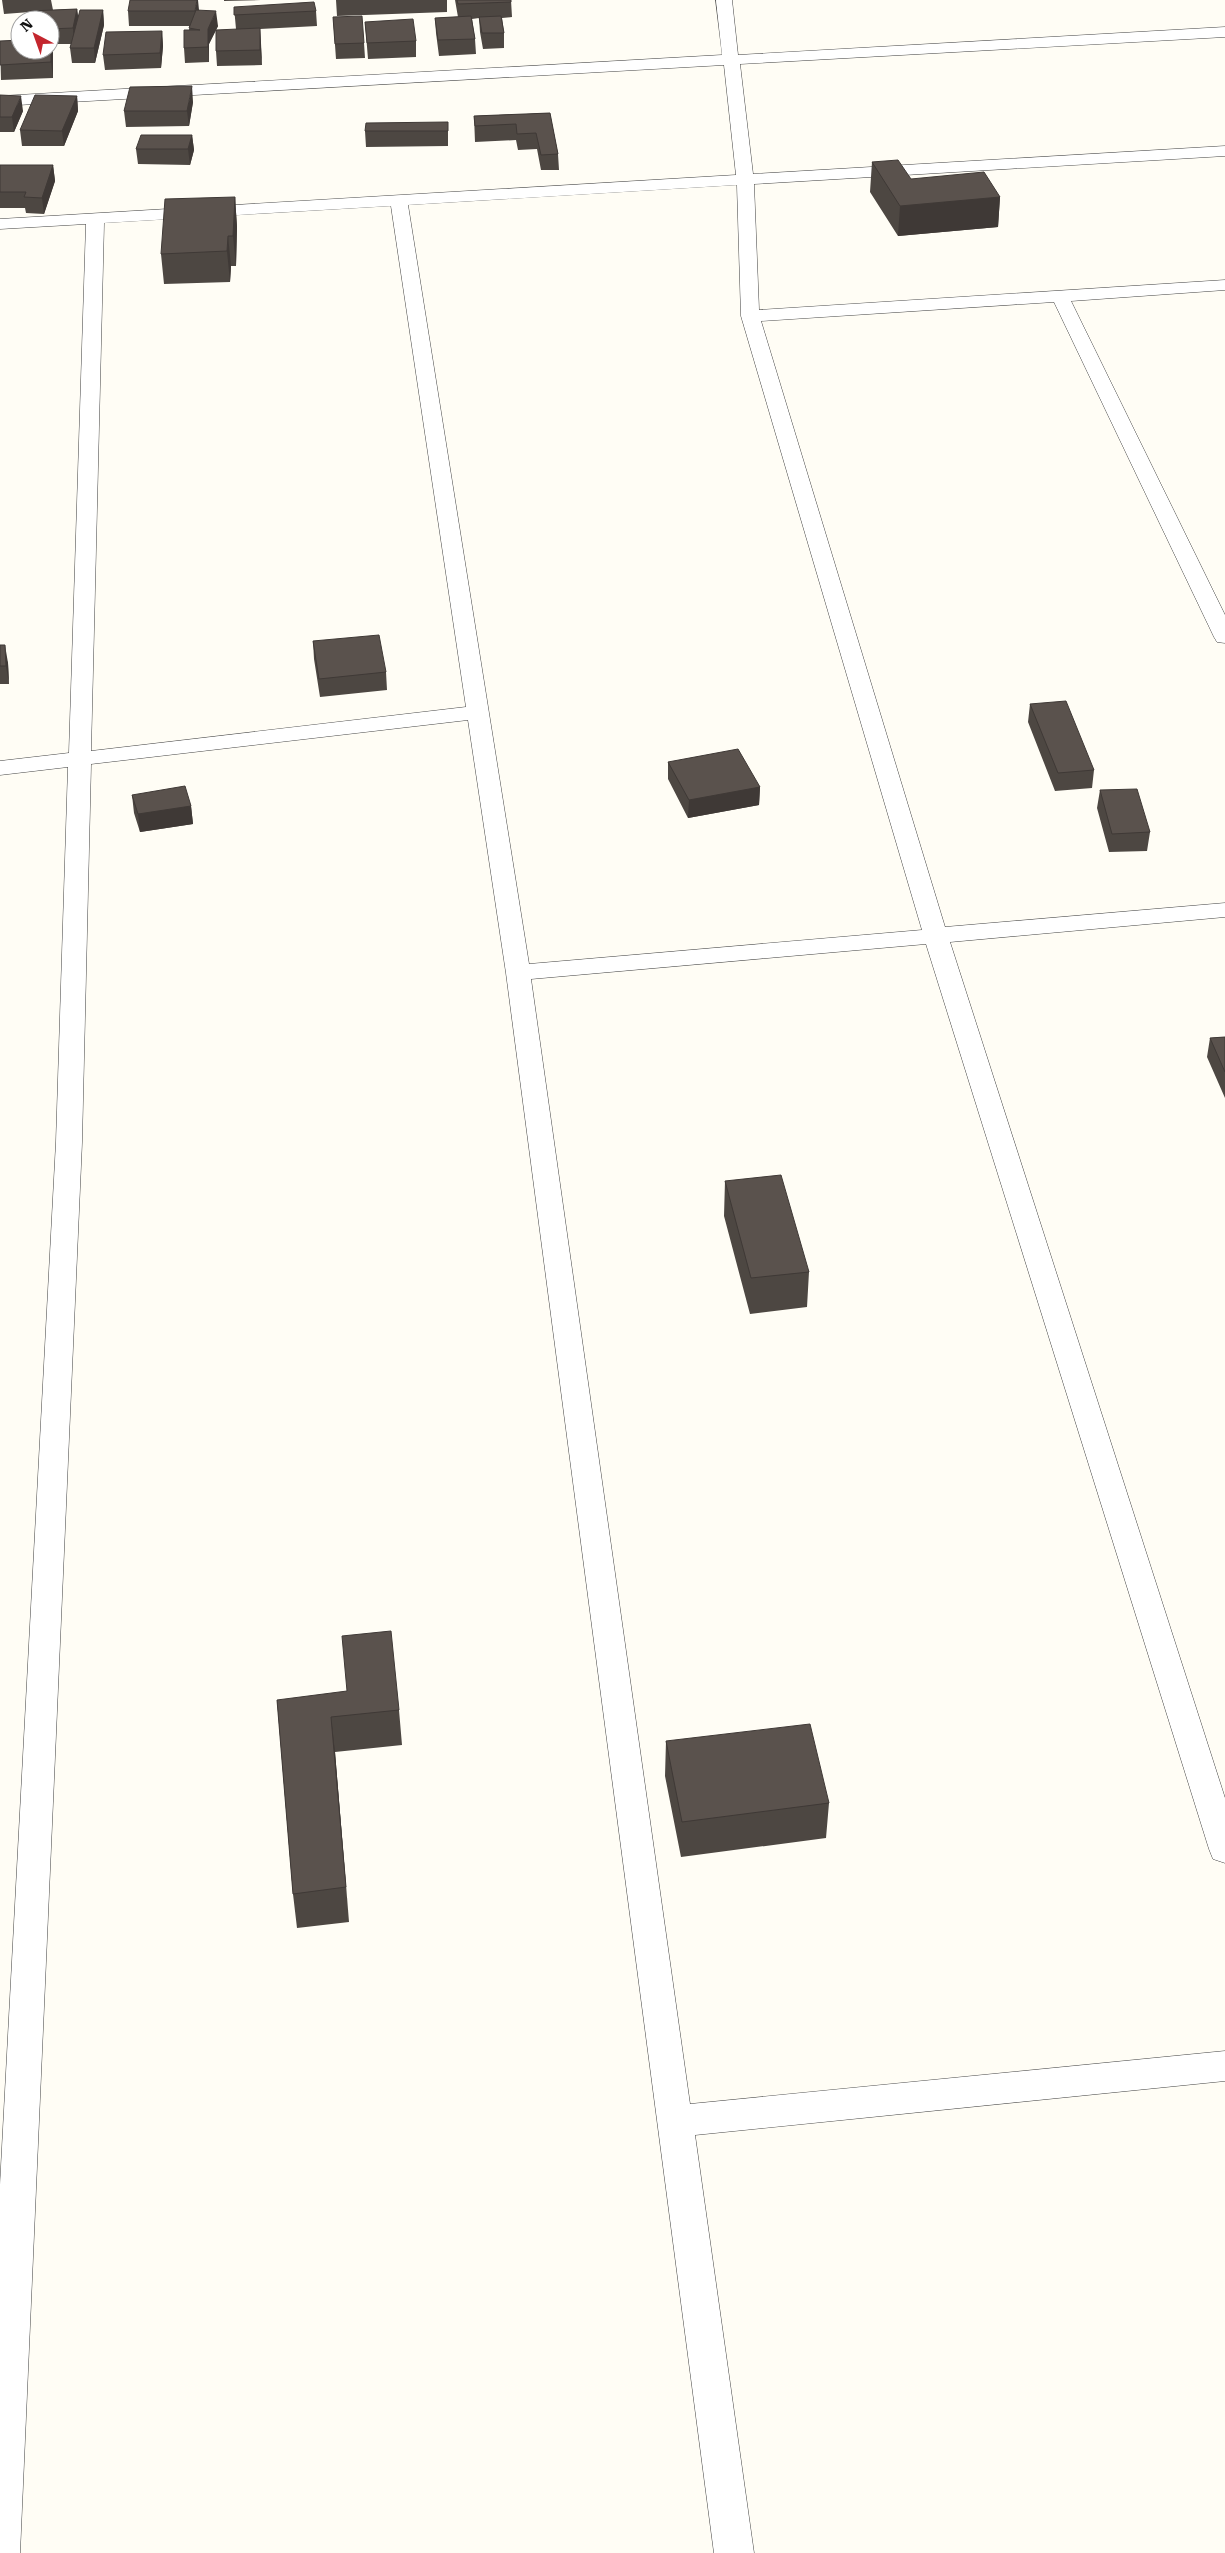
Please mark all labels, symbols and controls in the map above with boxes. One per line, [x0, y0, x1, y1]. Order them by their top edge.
north arrow [10, 10, 60, 60]
text: N [17, 15, 36, 35]

